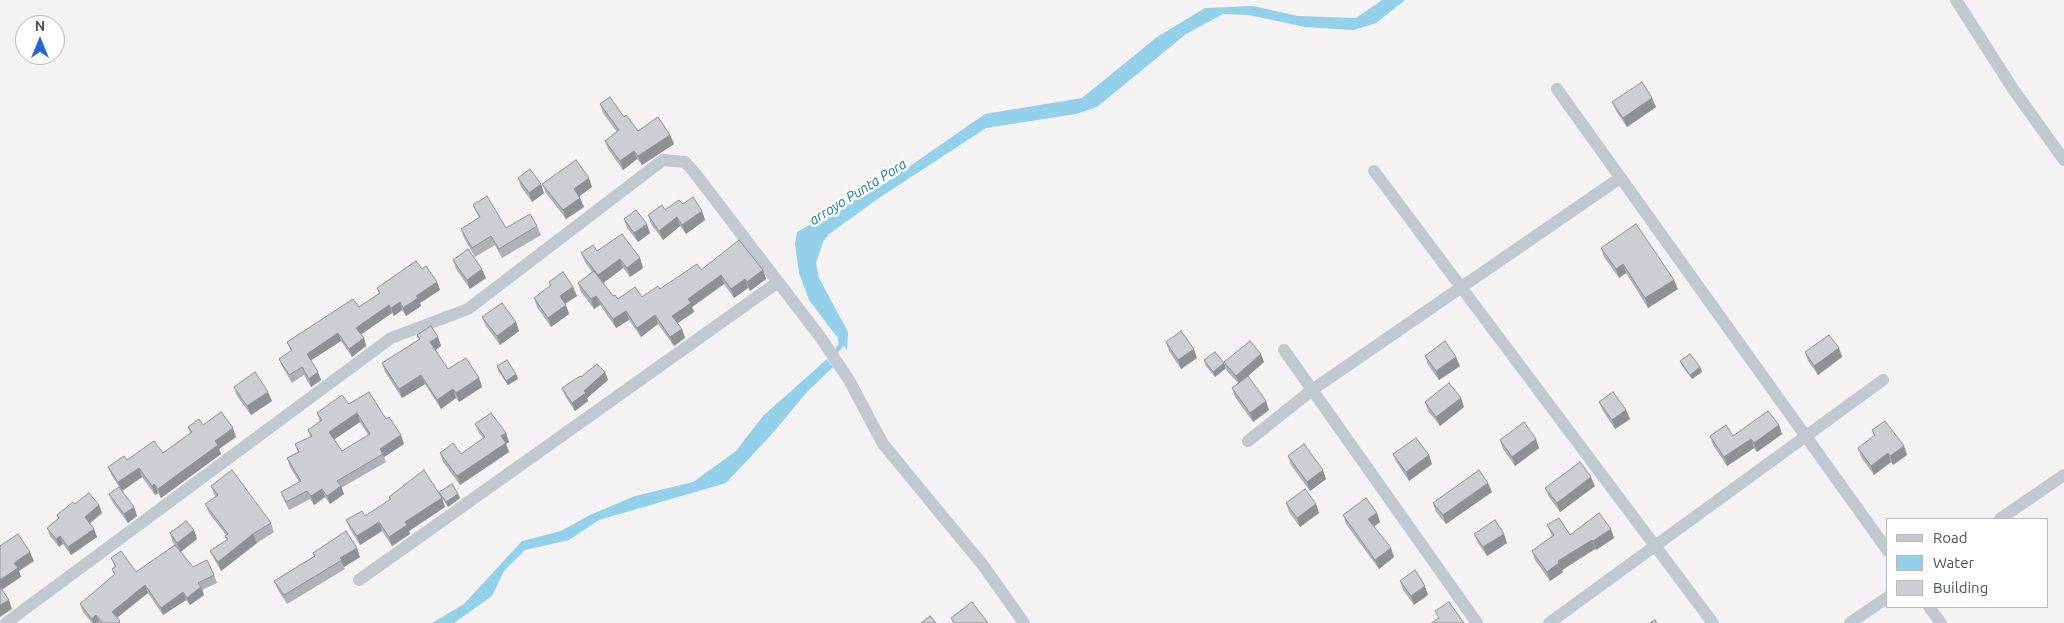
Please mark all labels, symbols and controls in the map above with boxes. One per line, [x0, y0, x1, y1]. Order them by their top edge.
north arrow [15, 15, 65, 65]
text: N [35, 18, 45, 34]
water label: arroyo Punta Pora [806, 155, 910, 229]
legend [1886, 518, 2049, 608]
text: Road [1933, 529, 1968, 546]
text: Water [1933, 554, 1974, 571]
text: Building [1933, 579, 1988, 596]

